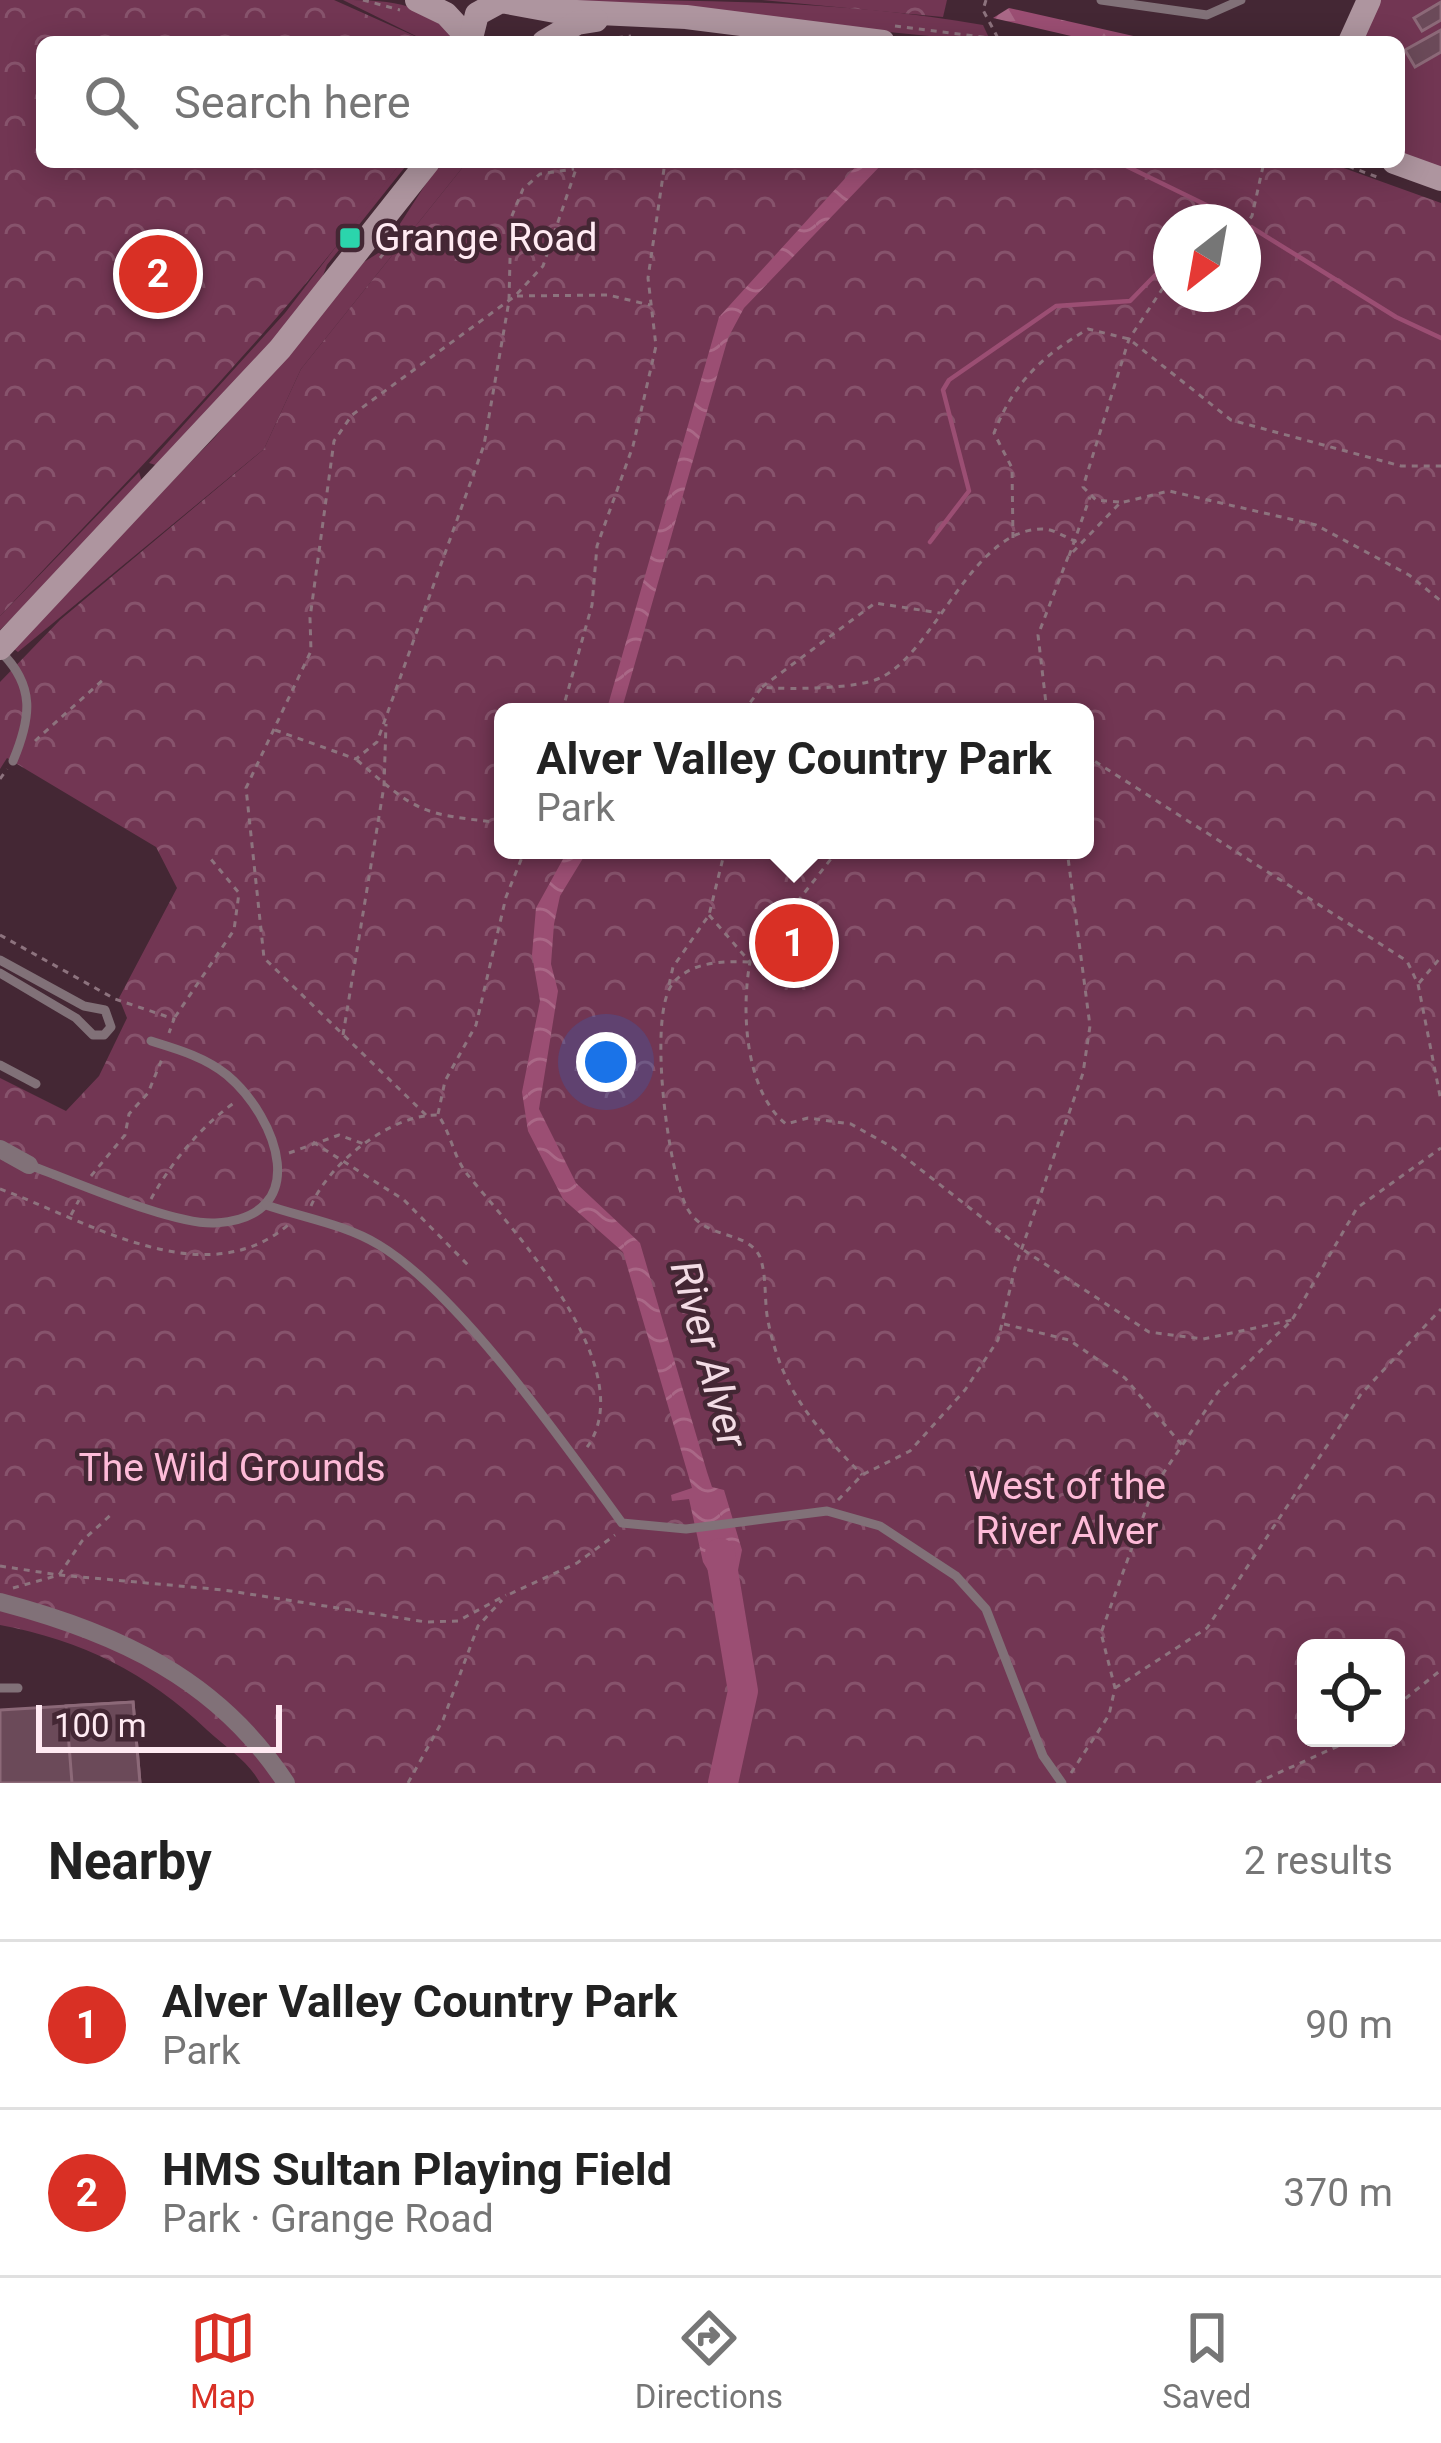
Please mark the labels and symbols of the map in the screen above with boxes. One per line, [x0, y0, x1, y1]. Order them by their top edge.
north arrow [1153, 204, 1261, 312]
place label: Grange Road [374, 215, 598, 261]
marker: Grange Road [337, 225, 363, 251]
pin: 2 [119, 229, 197, 319]
pin: 1 [755, 898, 833, 988]
your location [576, 1032, 636, 1092]
water label: River Alver [661, 1255, 758, 1454]
park label: The Wild Grounds [78, 1445, 386, 1491]
park label: West of the River Alver [968, 1463, 1166, 1554]
scale bar [36, 1699, 282, 1752]

